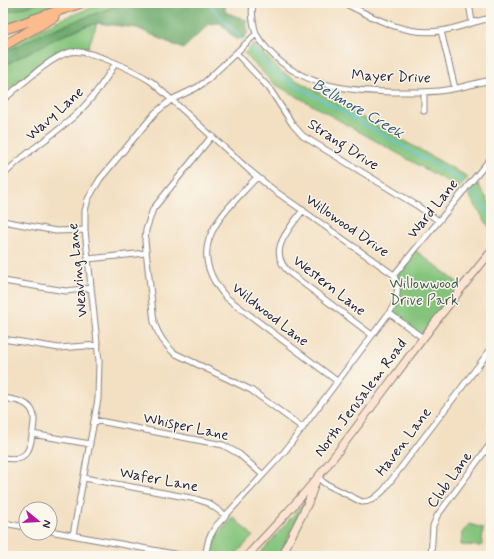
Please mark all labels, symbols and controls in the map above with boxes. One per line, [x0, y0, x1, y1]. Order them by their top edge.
street label: Mayer Drive [351, 66, 431, 88]
water label: Bellmore Creek [308, 74, 408, 144]
street label: Wavy Lane [22, 82, 89, 145]
street label: Strang Drive [303, 114, 383, 177]
street label: Ward Lane [403, 175, 463, 243]
street label: Willowood Drive [301, 190, 393, 262]
street label: Weaving Lane [63, 222, 93, 318]
street label: Western Lane [288, 251, 370, 321]
park label: Willowwood Drive Park [389, 274, 459, 311]
street label: Wildwood Lane [227, 279, 313, 352]
street label: North Jerusalem Road [310, 335, 412, 461]
street label: Haven Lane [372, 403, 436, 481]
street label: Whisper Lane [141, 408, 231, 446]
street label: Club Lane [423, 448, 477, 512]
street label: Wafer Lane [118, 463, 200, 497]
north arrow [18, 501, 58, 541]
text: N [39, 518, 54, 529]

